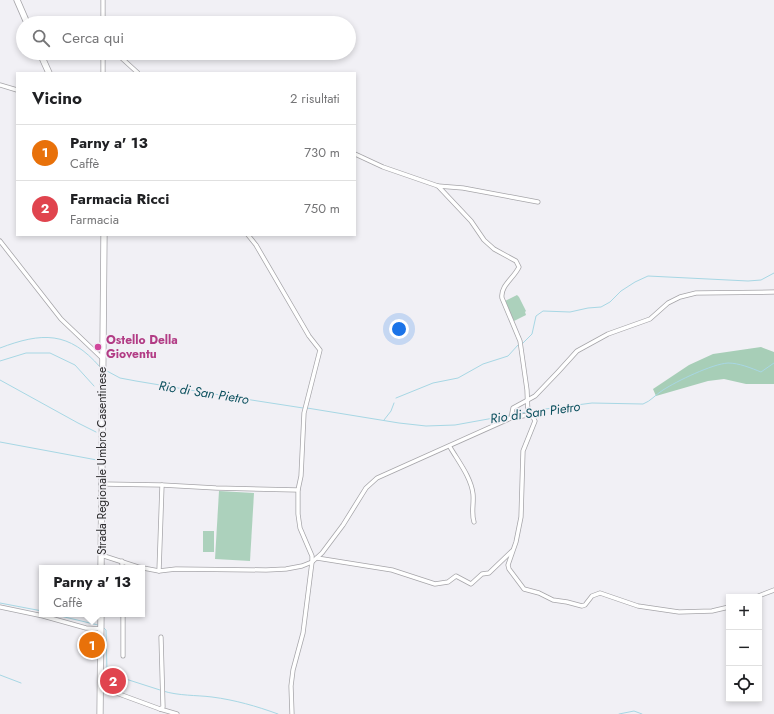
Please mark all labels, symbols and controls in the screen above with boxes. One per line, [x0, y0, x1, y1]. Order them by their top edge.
search box [16, 16, 356, 60]
icon: search [30, 27, 52, 49]
text: Cerca qui [62, 27, 124, 49]
text: Vicino [32, 86, 82, 110]
text: 2 risultati [290, 89, 340, 108]
text: Parny a' 13 [70, 132, 148, 154]
text: 1 [42, 143, 48, 162]
text: 730 m [304, 143, 340, 162]
text: Caffè [70, 154, 99, 173]
text: Farmacia Ricci [70, 188, 169, 210]
text: 2 [41, 199, 49, 218]
text: 750 m [304, 199, 340, 218]
text: Farmacia [70, 210, 119, 229]
your location [389, 319, 409, 339]
place label: Ostello Della Gioventu [106, 331, 178, 363]
marker: Ostello Della Gioventu [93, 342, 103, 352]
street label: Strada Regionale Umbro Casentinese [93, 367, 111, 555]
water label: Rio di San Pietro [158, 376, 250, 409]
water label: Rio di San Pietro [489, 397, 582, 428]
popup [39, 565, 145, 617]
text: Parny a' 13 [53, 571, 131, 593]
text: Caffè [53, 593, 82, 612]
map controls [726, 594, 762, 702]
button: + [726, 594, 762, 630]
pin: 1 [79, 630, 105, 660]
button: − [726, 630, 762, 666]
pin: 2 [100, 666, 126, 696]
button: locate [726, 666, 762, 702]

